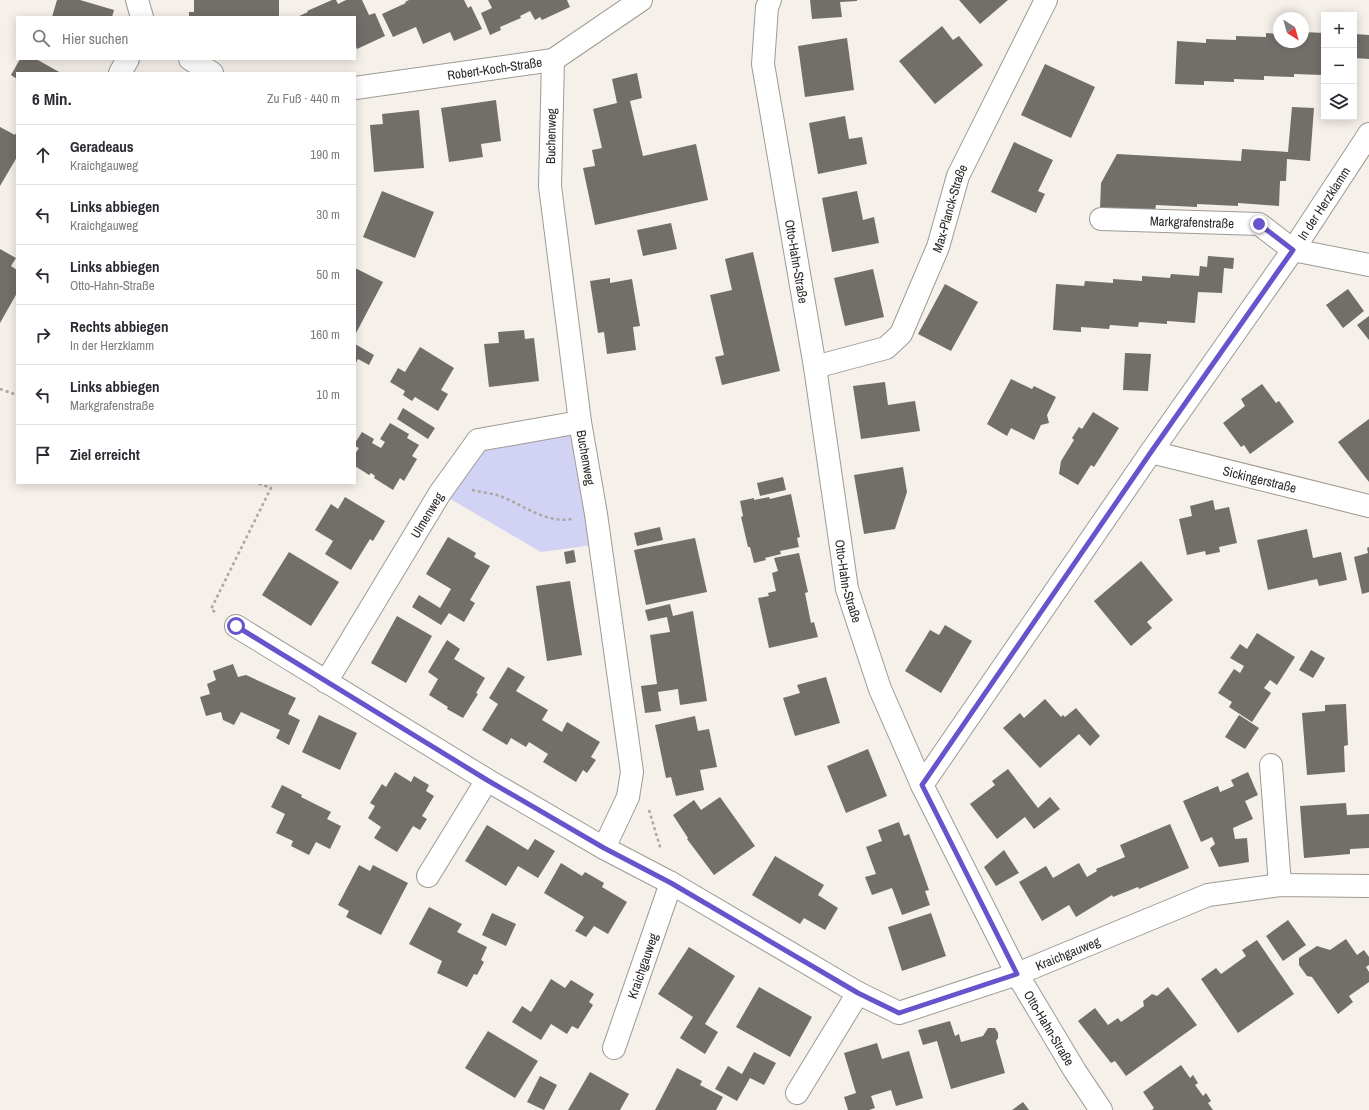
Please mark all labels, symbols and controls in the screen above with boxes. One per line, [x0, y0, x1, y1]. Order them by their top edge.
north arrow [1273, 12, 1309, 48]
map controls [1321, 12, 1357, 120]
button: + [1321, 12, 1357, 48]
search box [16, 16, 356, 60]
icon: search [30, 27, 52, 49]
text: Hier suchen [62, 28, 128, 49]
button: − [1321, 48, 1357, 84]
street label: Robert-Koch-Straße [446, 53, 543, 83]
button: layers [1321, 84, 1357, 120]
text: 6 Min. [32, 87, 72, 110]
text: Zu Fuß · 440 m [267, 90, 340, 107]
street label: Buchenweg [542, 108, 560, 164]
text: Geradeaus [70, 136, 134, 157]
icon: ahead [32, 144, 54, 166]
text: 190 m [310, 146, 340, 163]
text: Kraichgauweg [70, 157, 138, 174]
street label: Max-Planck-Straße [928, 161, 971, 255]
street label: In der Herzklamm [1293, 163, 1354, 243]
text: Links abbiegen [70, 196, 160, 217]
icon: left [32, 204, 54, 226]
text: 30 m [316, 206, 340, 223]
street label: Markgrafenstraße [1150, 212, 1234, 232]
route end [1250, 215, 1268, 233]
text: Kraichgauweg [70, 217, 138, 234]
street label: Otto-Hahn-Straße [781, 218, 812, 305]
text: Links abbiegen [70, 256, 160, 277]
icon: left [32, 264, 54, 286]
text: 50 m [316, 266, 340, 283]
text: Otto-Hahn-Straße [70, 277, 155, 294]
text: Rechts abbiegen [70, 316, 168, 337]
icon: right [32, 324, 54, 346]
text: 160 m [310, 326, 340, 343]
text: In der Herzklamm [70, 337, 154, 354]
text: Links abbiegen [70, 376, 160, 397]
icon: left [32, 384, 54, 406]
text: 10 m [316, 386, 340, 403]
text: Markgrafenstraße [70, 397, 154, 414]
street label: Buchenweg [573, 429, 599, 487]
icon: arrive [32, 444, 54, 466]
text: Ziel erreicht [70, 444, 140, 465]
street label: Sickingerstraße [1221, 462, 1298, 496]
street label: Ulmenweg [406, 489, 447, 541]
street label: Otto-Hahn-Straße [831, 538, 866, 625]
route start [227, 617, 245, 635]
street label: Kraichgauweg [623, 931, 662, 1001]
street label: Kraichgauweg [1033, 932, 1102, 974]
street label: Otto-Hahn-Straße [1020, 987, 1078, 1069]

